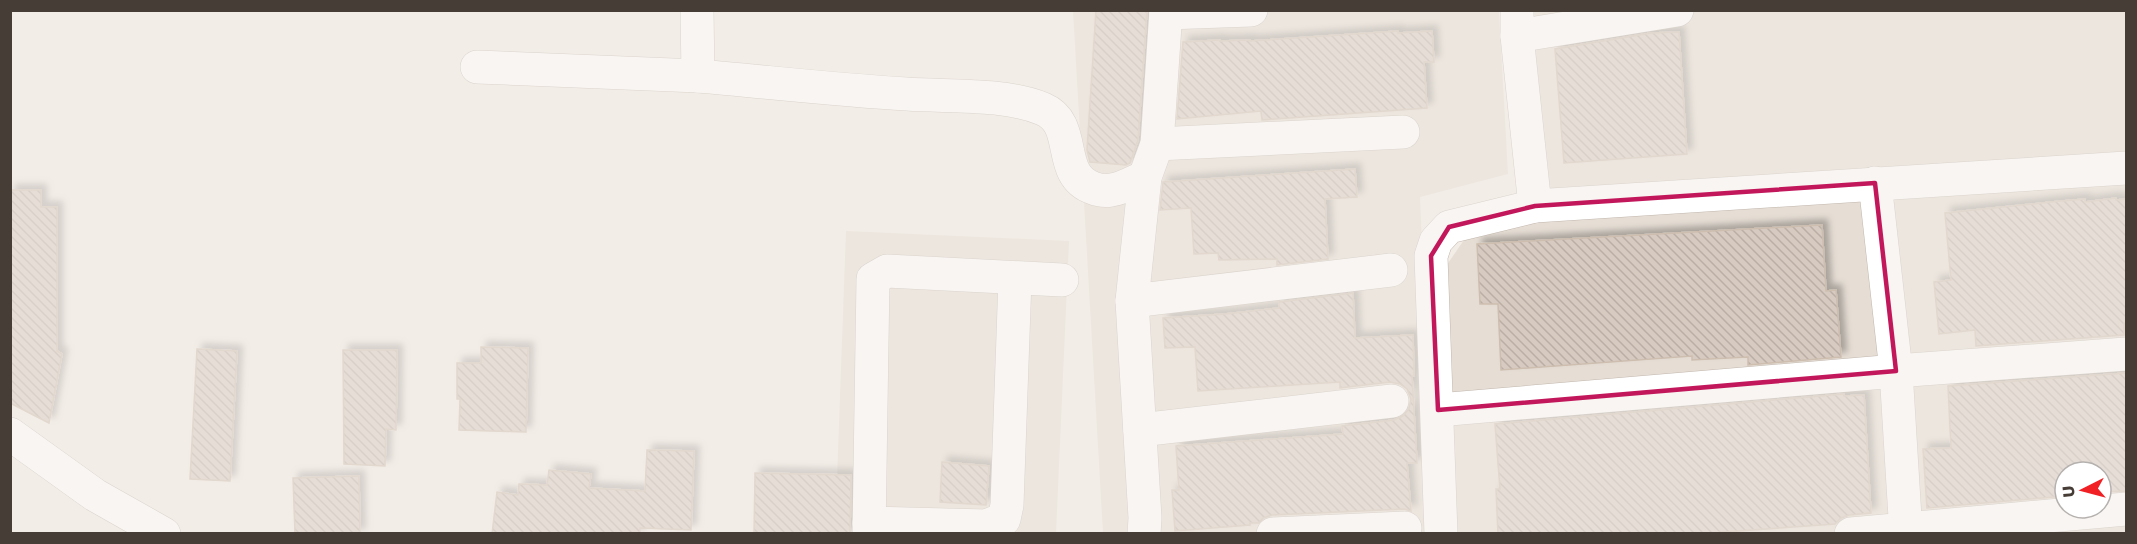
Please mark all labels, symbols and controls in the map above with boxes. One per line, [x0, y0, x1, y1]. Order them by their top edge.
north arrow [2053, 460, 2113, 520]
text: U [2058, 485, 2079, 498]

